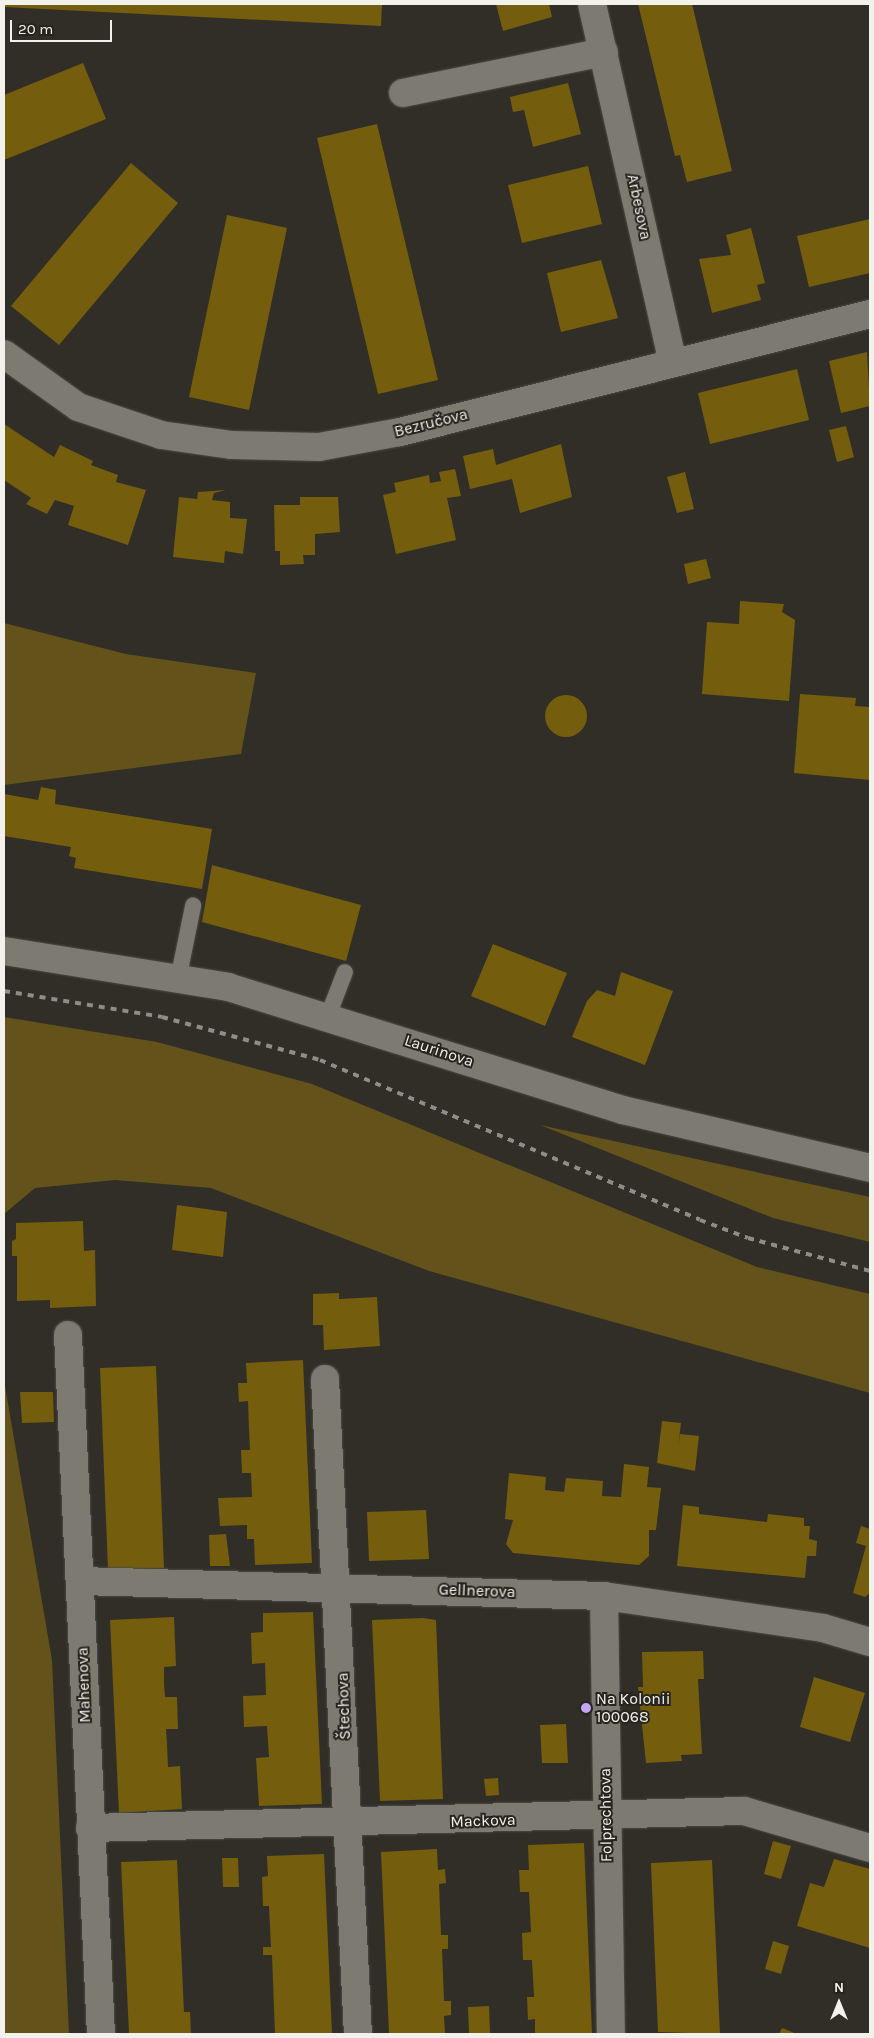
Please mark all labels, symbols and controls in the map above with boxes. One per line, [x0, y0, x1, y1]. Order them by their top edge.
scale bar [12, 10, 115, 42]
text: 20 m [18, 20, 53, 38]
street label: Arbesova [623, 172, 655, 242]
street label: Bezručova [392, 405, 470, 441]
street label: Laurinova [402, 1031, 476, 1071]
street label: Gellnerova [438, 1580, 516, 1602]
street label: Mahenova [73, 1647, 95, 1723]
street label: Štechova [333, 1672, 355, 1740]
place label: Na Kolonii 100068 [596, 1689, 670, 1727]
marker: Na Kolonii 100068 [580, 1702, 592, 1714]
street label: Folprechtova [596, 1768, 616, 1862]
street label: Mackova [450, 1810, 516, 1832]
north arrow [814, 1978, 864, 2028]
text: N [834, 1979, 844, 1996]

